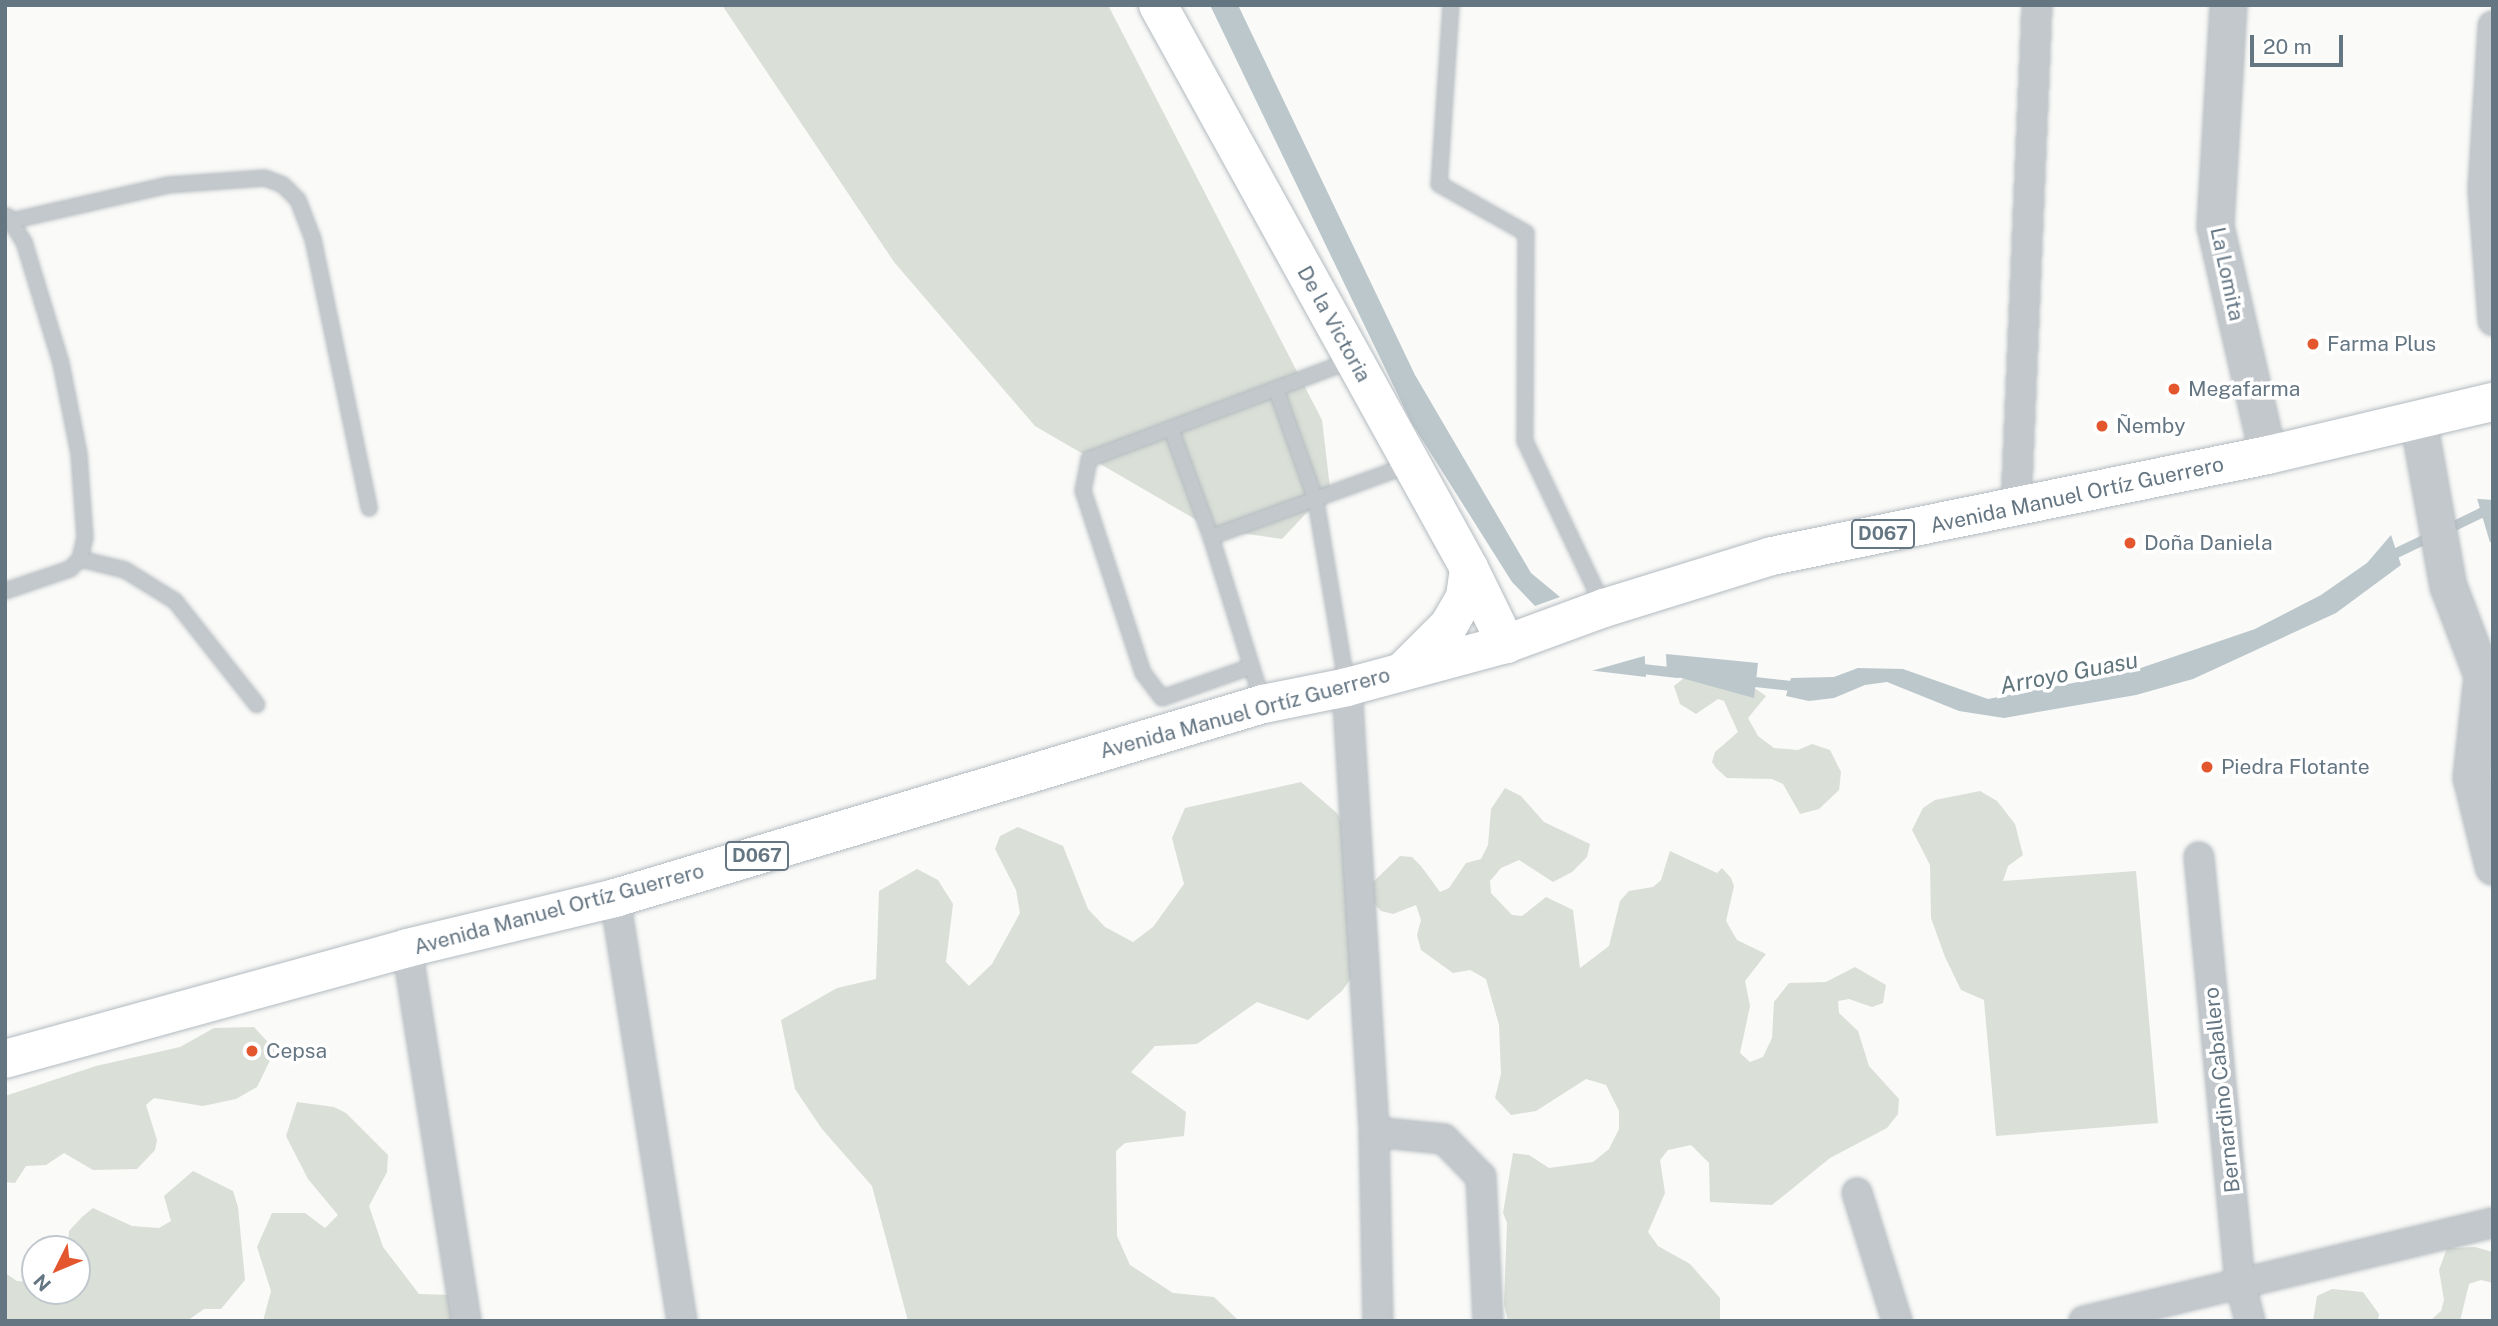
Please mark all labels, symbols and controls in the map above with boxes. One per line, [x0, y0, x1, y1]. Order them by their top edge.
scale bar [2253, 21, 2346, 65]
text: 20 m [2263, 34, 2312, 59]
street label: La Lomita [2205, 225, 2249, 323]
street label: De la Victoria [1292, 261, 1376, 387]
place label: Farma Plus [2327, 331, 2436, 357]
marker: Farma Plus [2305, 336, 2321, 352]
place label: Megafarma [2188, 376, 2300, 402]
marker: Megafarma [2166, 381, 2182, 397]
place label: Ñemby [2116, 413, 2185, 439]
marker: Ñemby [2094, 418, 2110, 434]
street label: Avenida Manuel Ortíz Guerrero [1928, 452, 2226, 538]
road number: D067 [1850, 519, 1916, 550]
place label: Doña Daniela [2144, 530, 2272, 556]
marker: Doña Daniela [2122, 535, 2138, 551]
water label: Arroyo Guasu [1998, 646, 2140, 700]
street label: Avenida Manuel Ortíz Guerrero [1097, 662, 1393, 764]
place label: Piedra Flotante [2221, 754, 2370, 780]
marker: Piedra Flotante [2199, 759, 2215, 775]
road number: D067 [724, 841, 790, 872]
street label: Avenida Manuel Ortíz Guerrero [411, 858, 707, 960]
street label: Bernardino Caballero [2199, 986, 2245, 1194]
place label: Cepsa [266, 1038, 327, 1064]
marker: Cepsa [244, 1043, 260, 1059]
north arrow [21, 1235, 91, 1305]
text: N [29, 1270, 55, 1296]

